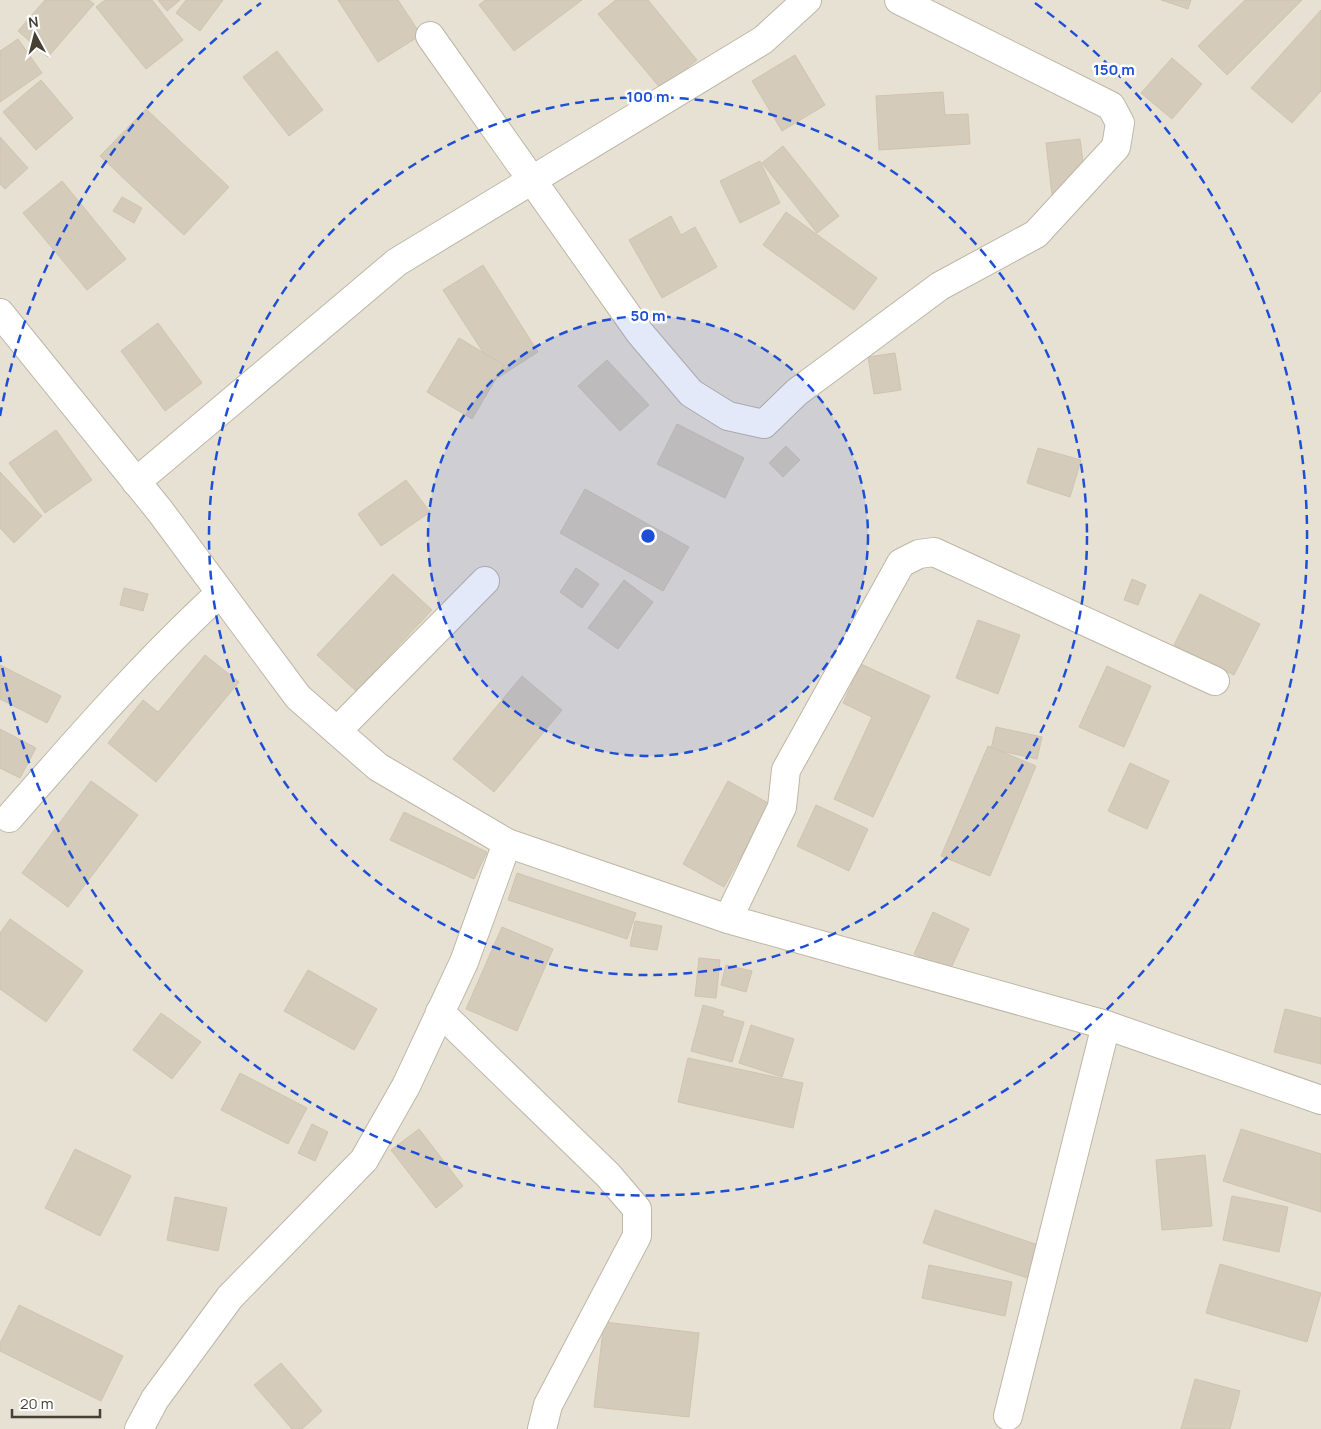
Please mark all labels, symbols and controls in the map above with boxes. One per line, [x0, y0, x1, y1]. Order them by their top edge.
north arrow [10, 10, 60, 60]
text: N [27, 12, 40, 32]
text: 150 m [1093, 59, 1135, 80]
text: 100 m [627, 86, 669, 107]
text: 50 m [630, 305, 666, 326]
centre of rings [639, 527, 657, 545]
scale bar [12, 1386, 100, 1418]
text: 20 m [20, 1393, 53, 1414]

